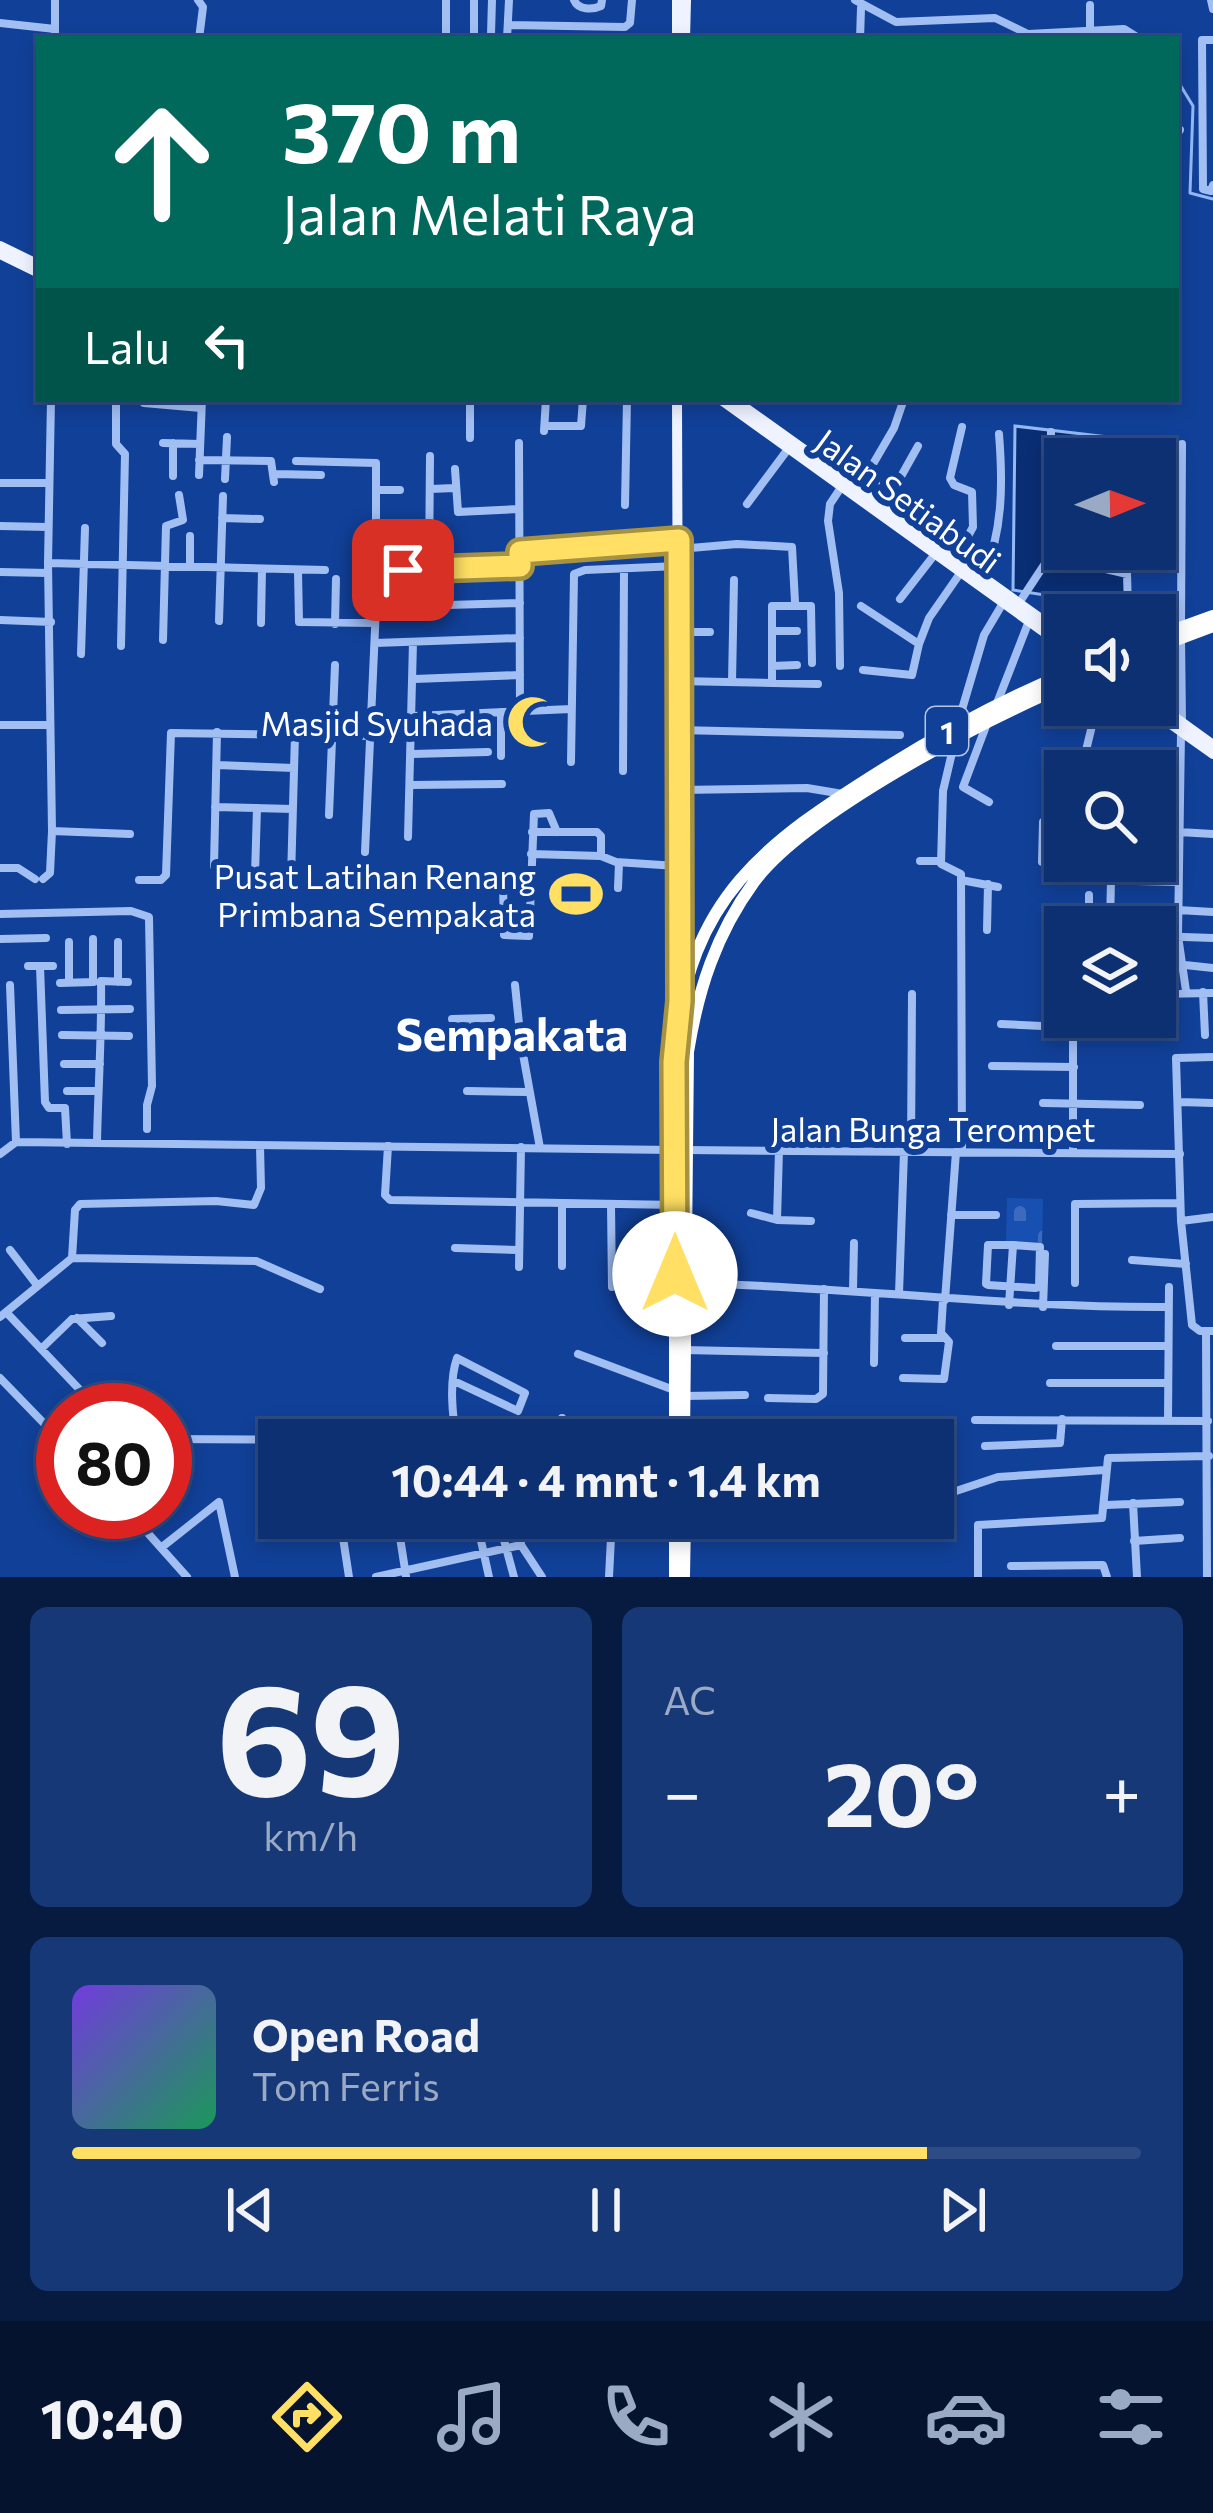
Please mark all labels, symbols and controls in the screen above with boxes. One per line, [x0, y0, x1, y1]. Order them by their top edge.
text: 370 m [282, 78, 521, 180]
icon: ahead [84, 84, 240, 240]
text: Jalan Melati Raya [282, 180, 697, 246]
icon: left [194, 312, 260, 378]
text: Lalu [84, 318, 170, 373]
street label: Jalan Setiabudi [808, 419, 1010, 581]
north arrow [1044, 438, 1176, 570]
map controls [1044, 438, 1176, 1038]
pin [352, 519, 454, 621]
icon: arrive [370, 537, 436, 603]
button: sound [1044, 594, 1176, 726]
mosque icon: Masjid Syuhada [504, 693, 562, 751]
place label: Masjid Syuhada [261, 702, 493, 743]
road number: 1 [926, 707, 968, 755]
button: search [1044, 750, 1176, 882]
place label: Pusat Latihan Renang Primbana Sempakata [214, 855, 536, 934]
sports icon: Pusat Latihan Renang Primbana Sempakata [547, 865, 605, 923]
button: layers [1044, 906, 1176, 1038]
district label: Sempakata [396, 1005, 628, 1060]
street label: Jalan Bunga Terompet [771, 1108, 1095, 1149]
position arrow [612, 1211, 738, 1337]
speed limit sign: 80 [36, 1383, 192, 1539]
text: 10:44 · 4 mnt · 1.4 km [391, 1451, 821, 1506]
text: 69 [216, 1637, 406, 1828]
text: AC [664, 1675, 716, 1723]
text: 20° [824, 1735, 979, 1846]
text: − [664, 1750, 701, 1831]
text: + [1102, 1750, 1141, 1831]
text: km/h [263, 1811, 358, 1859]
text: Open Road [252, 2006, 480, 2061]
text: Tom Ferris [252, 2061, 440, 2109]
icon: previous [217, 2177, 283, 2243]
icon: pause [573, 2177, 639, 2243]
icon: next [930, 2177, 996, 2243]
icon: directions [265, 2375, 349, 2459]
icon: music [430, 2375, 514, 2459]
icon: phone [594, 2375, 678, 2459]
icon: climate [759, 2375, 843, 2459]
icon: car [924, 2375, 1008, 2459]
icon: filters [1089, 2375, 1173, 2459]
text: 10:40 [40, 2384, 184, 2450]

